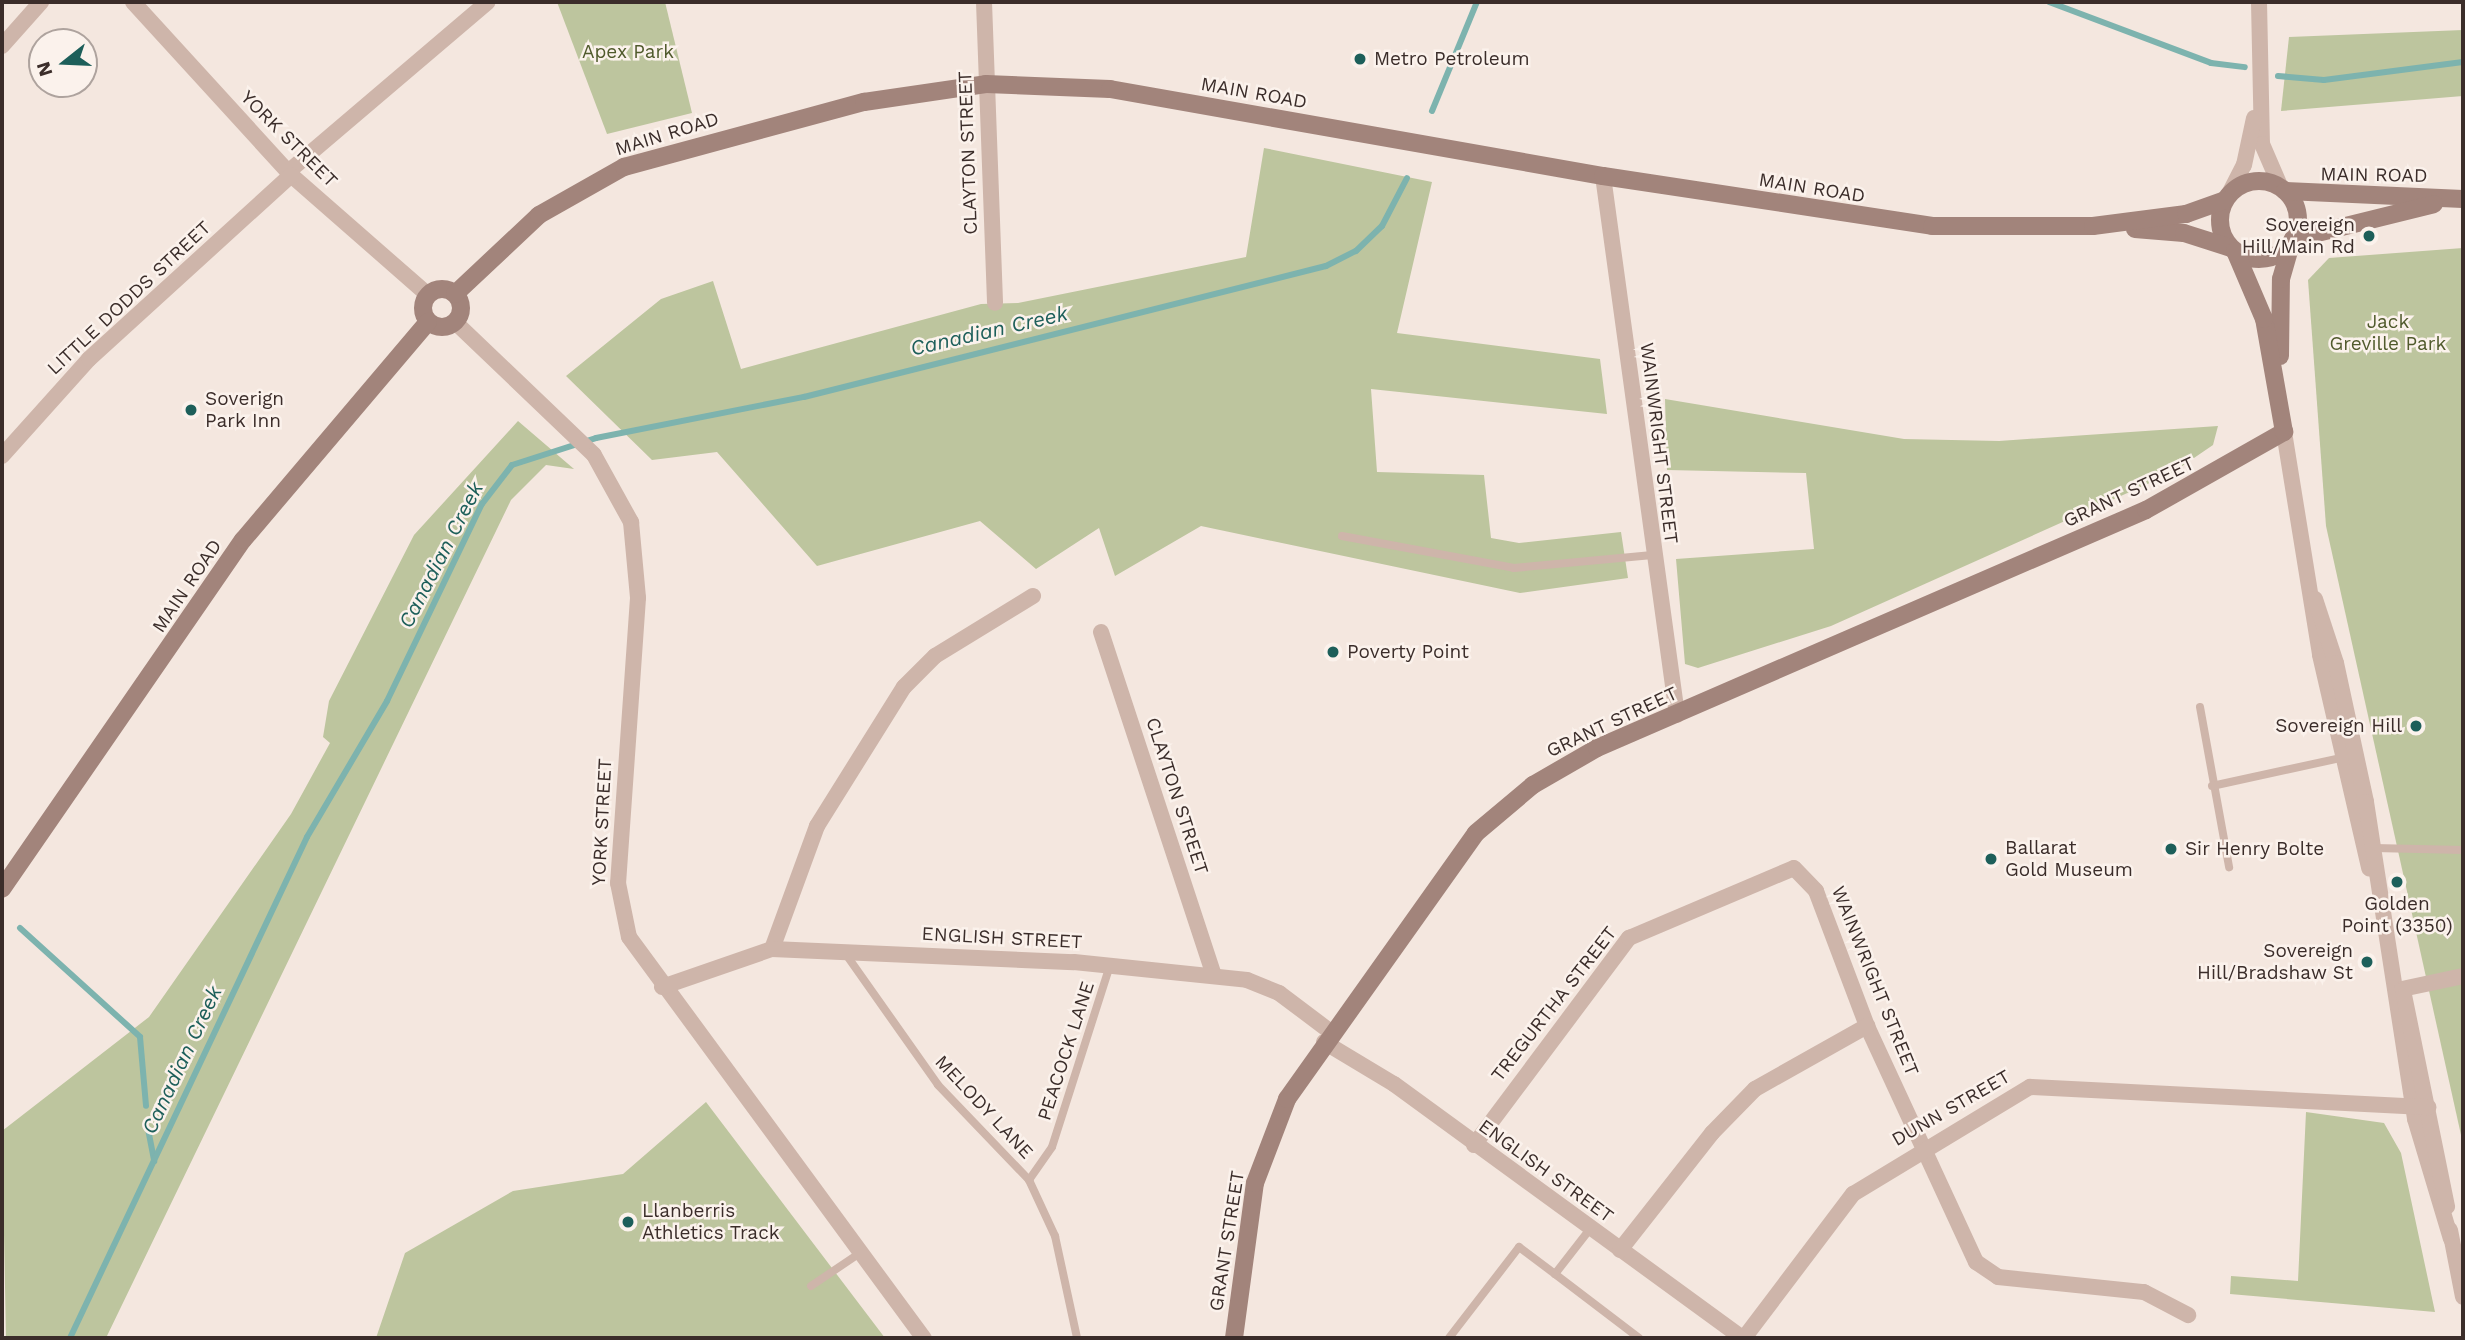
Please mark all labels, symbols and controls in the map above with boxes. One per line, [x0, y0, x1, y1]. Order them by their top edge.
north arrow [28, 28, 98, 98]
park label: Apex Park [582, 41, 674, 63]
place label: Metro Petroleum [1374, 48, 1530, 70]
marker: Metro Petroleum [1352, 51, 1368, 67]
text: N [31, 59, 58, 79]
street label: CLAYTON STREET [954, 71, 982, 235]
street label: MAIN ROAD [1199, 72, 1309, 114]
street label: YORK STREET [236, 86, 342, 192]
street label: MAIN ROAD [612, 107, 722, 161]
street label: MAIN ROAD [2320, 163, 2428, 187]
street label: MAIN ROAD [1757, 168, 1867, 208]
place label: Sovereign Hill/Main Rd [2242, 214, 2355, 258]
street label: LITTLE DODDS STREET [42, 216, 216, 380]
marker: Sovereign Hill/Main Rd [2361, 228, 2377, 244]
water label: Canadian Creek [908, 301, 1070, 361]
park label: Jack Greville Park [2330, 311, 2446, 355]
street label: WAINWRIGHT STREET [1635, 341, 1683, 545]
place label: Soverign Park Inn [205, 388, 284, 432]
marker: Soverign Park Inn [183, 402, 199, 418]
street label: GRANT STREET [2060, 452, 2198, 532]
water label: Canadian Creek [393, 478, 489, 632]
street label: MAIN ROAD [148, 535, 226, 637]
place label: Poverty Point [1347, 641, 1470, 663]
marker: Poverty Point [1325, 644, 1341, 660]
street label: GRANT STREET [1543, 682, 1681, 762]
street label: CLAYTON STREET [1141, 715, 1213, 877]
place label: Sovereign Hill [2275, 715, 2402, 737]
marker: Sovereign Hill [2408, 718, 2424, 734]
street label: YORK STREET [587, 758, 617, 886]
place label: Ballarat Gold Museum [2005, 837, 2133, 881]
place label: Sir Henry Bolte [2185, 838, 2325, 860]
marker: Sir Henry Bolte [2163, 841, 2179, 857]
marker: Ballarat Gold Museum [1983, 851, 1999, 867]
marker: Golden Point (3350) [2389, 874, 2405, 890]
street label: WAINWRIGHT STREET [1826, 883, 1924, 1079]
place label: Golden Point (3350) [2341, 893, 2453, 937]
street label: ENGLISH STREET [921, 922, 1083, 954]
street label: TREGURTHA STREET [1486, 922, 1622, 1086]
place label: Sovereign Hill/Bradshaw St [2197, 940, 2353, 984]
marker: Sovereign Hill/Bradshaw St [2359, 954, 2375, 970]
street label: PEACOCK LANE [1033, 979, 1099, 1123]
water label: Canadian Creek [137, 982, 227, 1138]
street label: MELODY LANE [930, 1050, 1038, 1164]
street label: DUNN STREET [1888, 1065, 2014, 1151]
street label: ENGLISH STREET [1474, 1115, 1618, 1227]
street label: GRANT STREET [1205, 1169, 1249, 1313]
place label: Llanberris Athletics Track [642, 1200, 780, 1244]
marker: Llanberris Athletics Track [620, 1214, 636, 1230]

